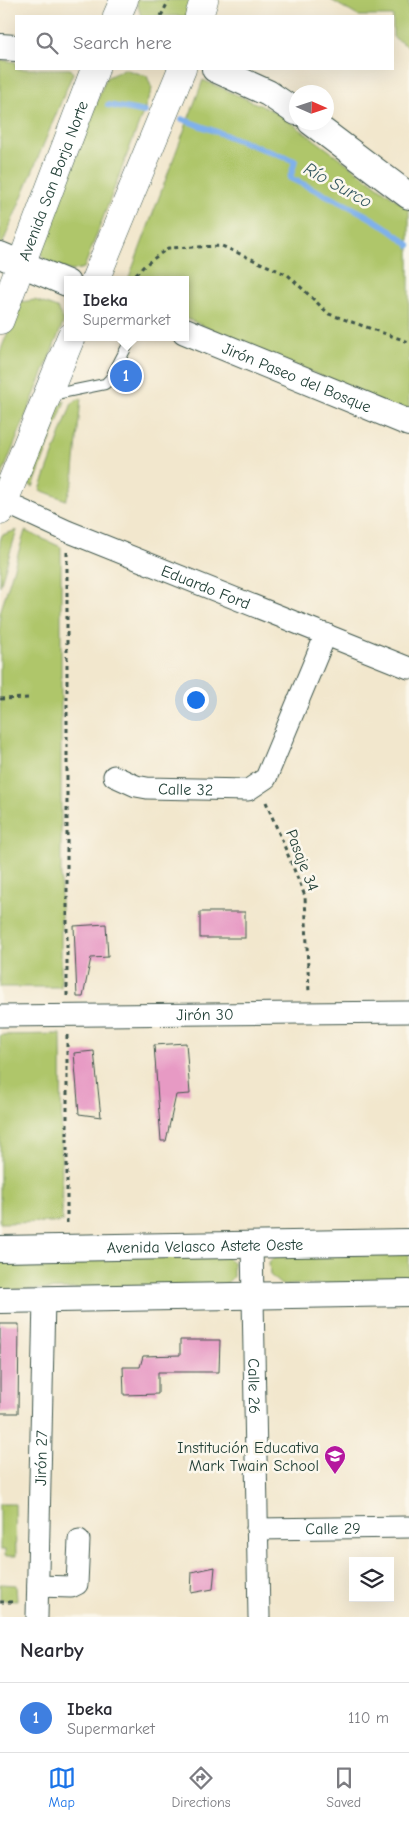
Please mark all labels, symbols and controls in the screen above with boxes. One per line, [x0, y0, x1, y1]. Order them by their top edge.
search box [15, 15, 394, 70]
icon: search [33, 29, 61, 57]
text: Search here [73, 32, 172, 54]
north arrow [289, 85, 334, 130]
street label: Avenida San Borja Norte [15, 99, 92, 263]
water label: Río Surco [300, 158, 375, 213]
popup [64, 276, 189, 341]
text: Ibeka [83, 289, 128, 311]
text: Supermarket [83, 311, 170, 329]
street label: Jirón Paseo del Bosque [219, 339, 374, 416]
pin: 1 [110, 357, 142, 395]
street label: Eduardo Ford [159, 562, 252, 613]
your location [183, 687, 209, 713]
street label: Calle 32 [158, 780, 213, 799]
street label: Pasaje 34 [282, 827, 322, 894]
street label: Jirón 30 [176, 1006, 234, 1024]
street label: Avenida Velasco Astete Oeste [107, 1236, 303, 1257]
street label: Calle 26 [244, 1358, 263, 1414]
street label: Jirón 27 [32, 1430, 51, 1486]
place label: Institución Educativa Mark Twain School [177, 1439, 319, 1475]
school or university icon: Institución Educativa Mark Twain School [323, 1444, 347, 1475]
street label: Calle 29 [305, 1520, 361, 1538]
map controls [349, 1557, 394, 1602]
button: layers [349, 1557, 394, 1602]
text: Nearby [20, 1638, 84, 1662]
text: Ibeka [67, 1698, 113, 1720]
text: 1 [33, 1709, 39, 1727]
text: 110 m [348, 1709, 389, 1727]
text: Supermarket [67, 1720, 155, 1738]
tab: Map [48, 1764, 76, 1811]
tab: Directions [171, 1764, 231, 1811]
tab: Saved [326, 1764, 361, 1811]

